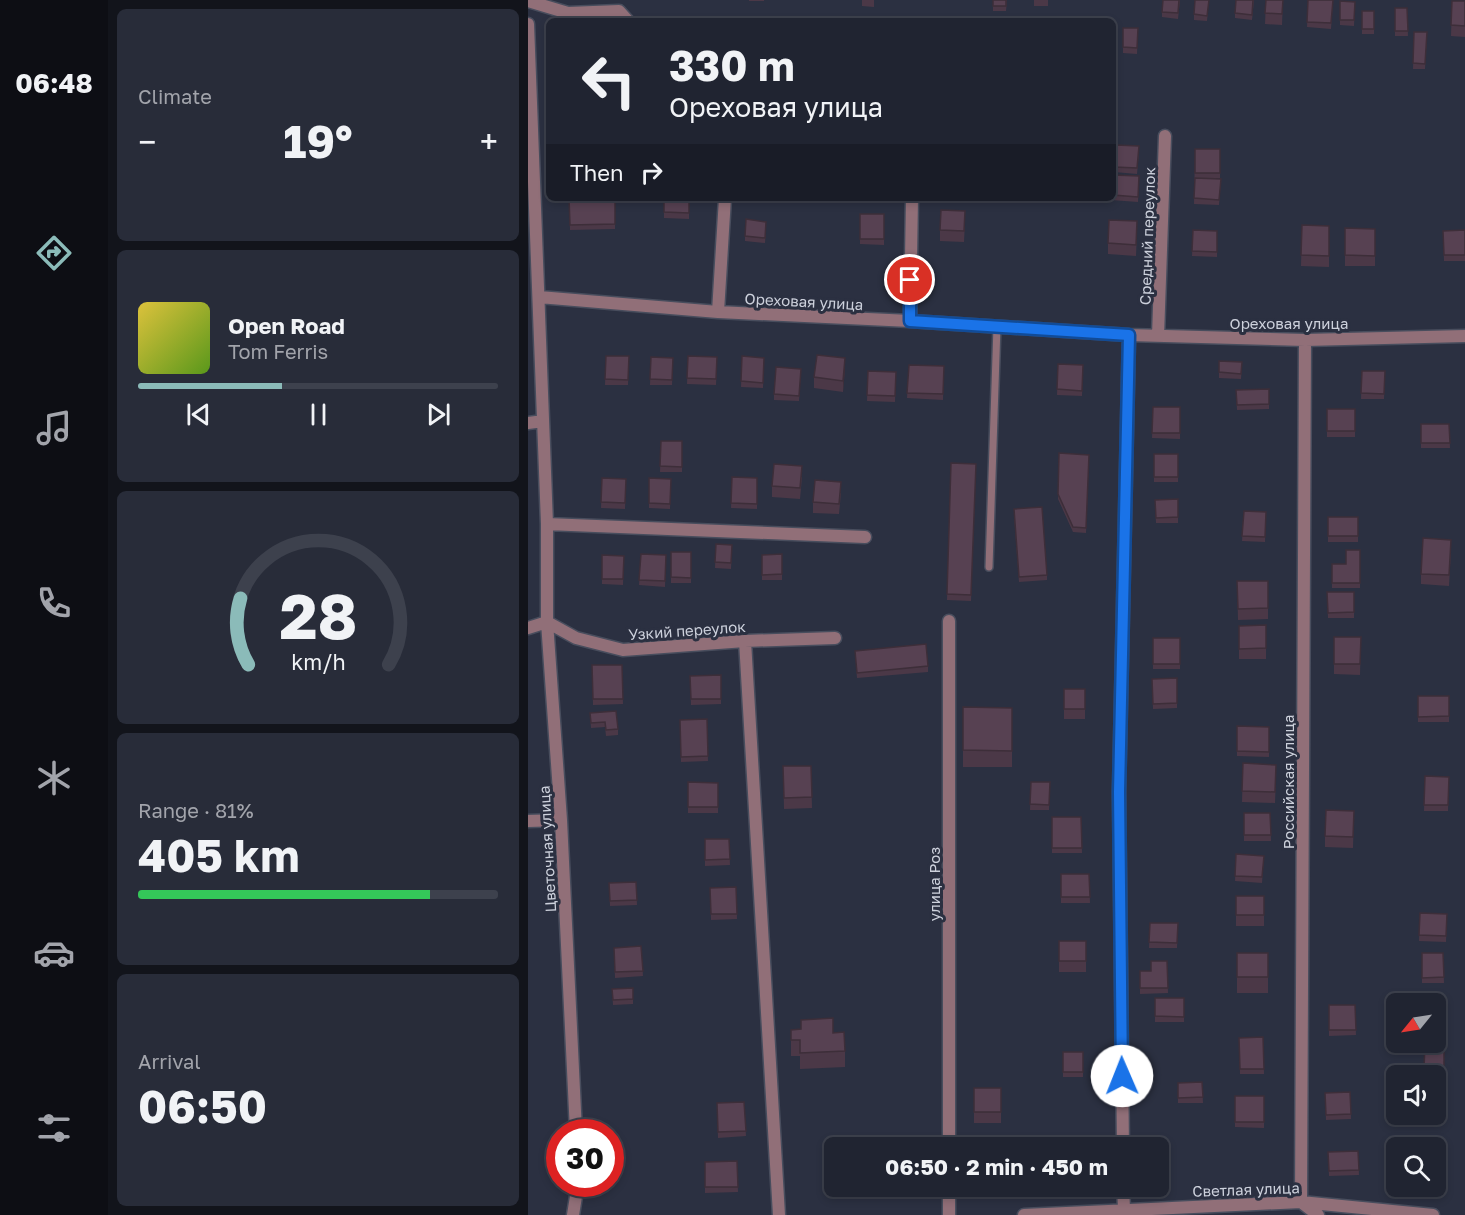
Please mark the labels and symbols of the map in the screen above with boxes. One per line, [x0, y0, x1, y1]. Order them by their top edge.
street label: Средний переулок [1136, 166, 1158, 305]
pin [884, 254, 935, 305]
street label: Ореховая улица [744, 289, 864, 313]
street label: Ореховая улица [1230, 314, 1348, 332]
street label: Узкий переулок [628, 617, 747, 643]
street label: Российская улица [1279, 715, 1297, 849]
street label: Цветочная улица [535, 785, 559, 913]
street label: улица Роз [925, 847, 943, 921]
north arrow [1386, 993, 1446, 1053]
position arrow [1090, 1044, 1154, 1108]
speed limit sign: 30 [546, 1119, 624, 1197]
street label: Светлая улица [1192, 1178, 1300, 1200]

